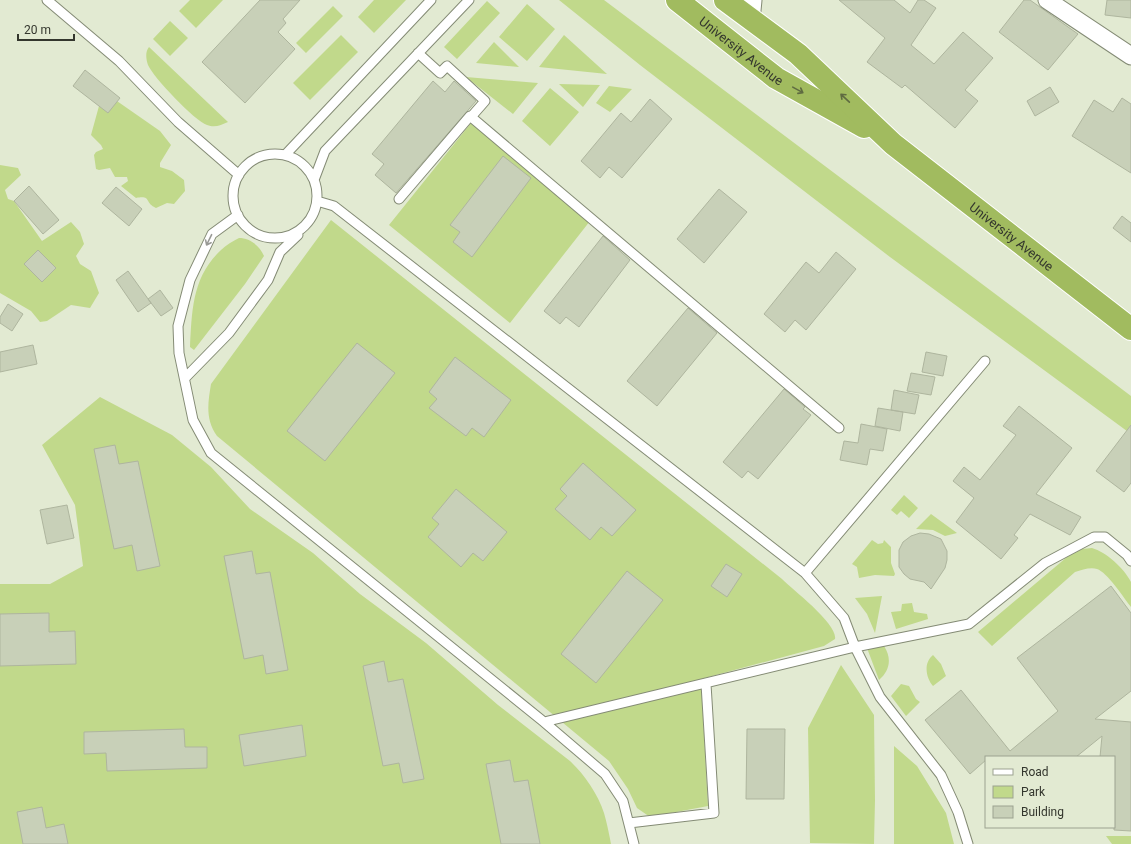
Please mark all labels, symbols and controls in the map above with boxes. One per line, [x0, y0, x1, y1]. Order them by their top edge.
street label: University Avenue [696, 14, 786, 89]
scale bar [18, 16, 74, 42]
text: 20 m [24, 23, 51, 37]
one-way arrow [792, 87, 804, 95]
one-way arrow [839, 93, 850, 102]
street label: University Avenue [966, 199, 1057, 274]
one-way arrow [205, 234, 212, 246]
legend [985, 756, 1115, 828]
text: Road [1021, 765, 1049, 779]
text: Park [1021, 785, 1046, 799]
text: Building [1021, 805, 1064, 819]

